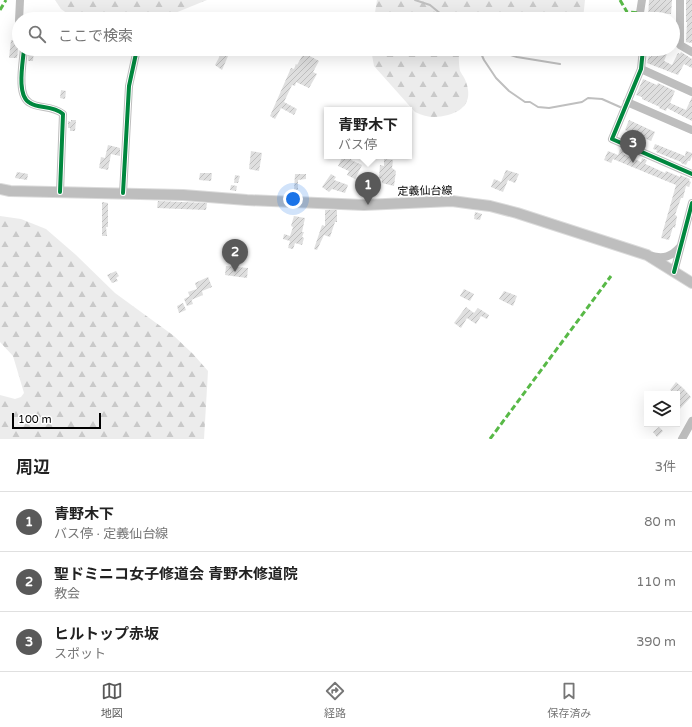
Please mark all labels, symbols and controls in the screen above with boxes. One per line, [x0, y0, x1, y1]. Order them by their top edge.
search box [12, 12, 680, 56]
icon: search [26, 23, 48, 45]
text: ここで検索 [58, 27, 133, 45]
popup [324, 107, 412, 159]
text: 青野木下 [338, 116, 398, 134]
pin: 3 [620, 130, 646, 163]
text: バス停 [338, 137, 377, 153]
pin: 1 [355, 172, 381, 205]
street label: 定義仙台線 [397, 184, 453, 198]
your location [283, 189, 303, 209]
pin: 2 [222, 239, 248, 272]
map controls [644, 391, 680, 427]
button: layers [644, 391, 680, 427]
scale bar [12, 411, 101, 430]
text: 100 m [18, 413, 52, 426]
text: 周辺 [16, 457, 50, 478]
text: 3件 [655, 459, 676, 475]
text: 青野木下 [54, 505, 114, 523]
text: 1 [25, 514, 33, 530]
text: 80 m [644, 514, 676, 530]
text: バス停 · 定義仙台線 [54, 526, 168, 542]
text: 聖ドミニコ女子修道会 青野木修道院 [54, 565, 298, 583]
text: 2 [25, 574, 33, 590]
text: 110 m [636, 574, 676, 590]
text: 教会 [54, 586, 80, 602]
text: ヒルトップ赤坂 [54, 625, 159, 643]
text: 3 [25, 634, 33, 650]
text: 390 m [636, 634, 676, 650]
text: スポット [54, 646, 106, 662]
tab: 地図 [101, 680, 123, 720]
tab: 経路 [324, 680, 346, 720]
tab: 保存済み [547, 680, 591, 720]

